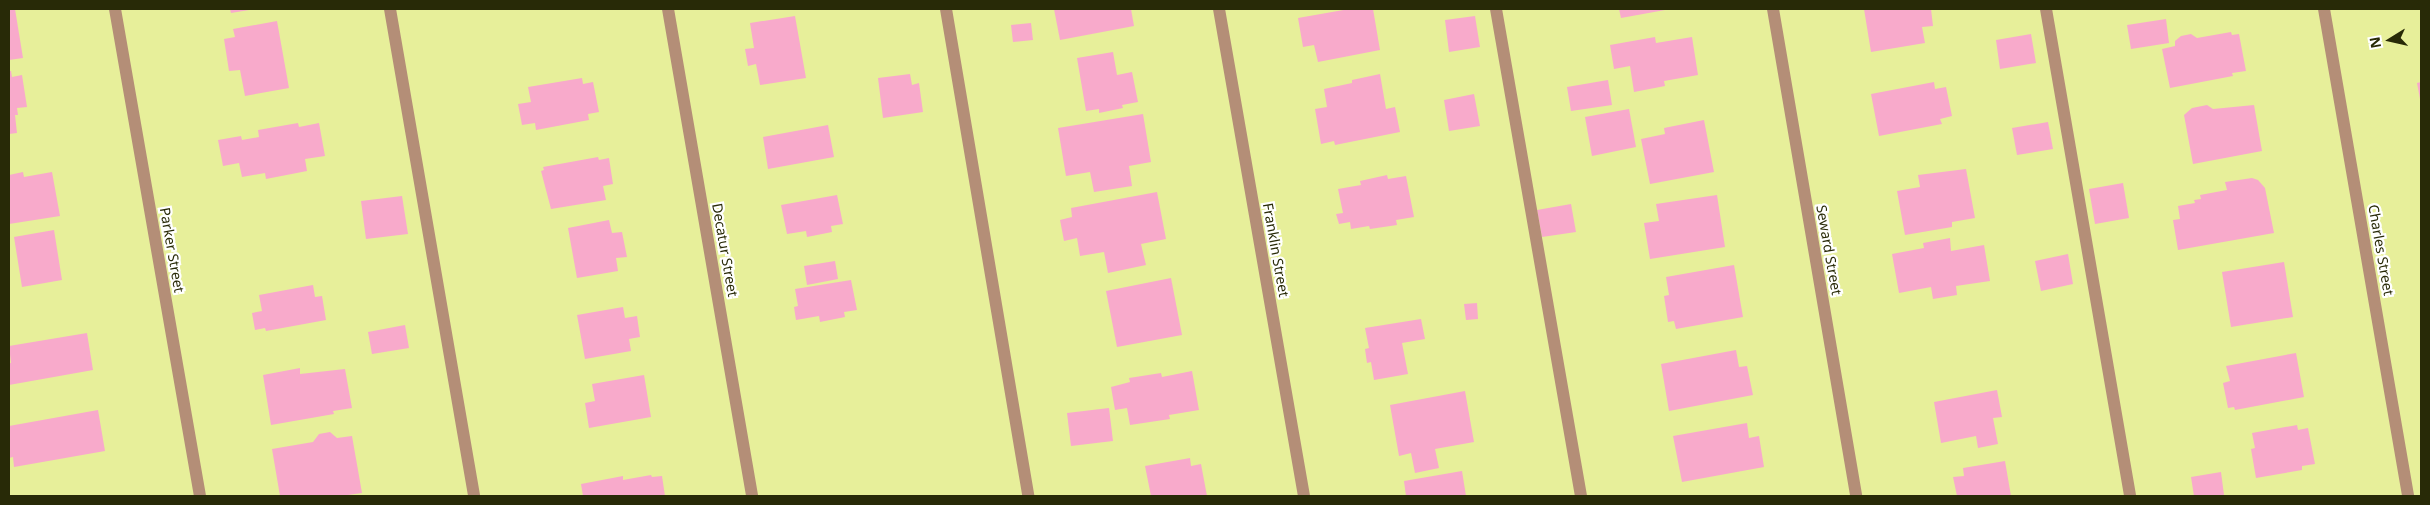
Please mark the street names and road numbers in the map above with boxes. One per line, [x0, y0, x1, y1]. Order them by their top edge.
street label: Decatur Street [708, 202, 742, 298]
street label: Franklin Street [1259, 202, 1293, 298]
street label: Charles Street [2365, 203, 2397, 297]
street label: Seward Street [1813, 204, 1845, 296]
street label: Parker Street [156, 206, 188, 294]

